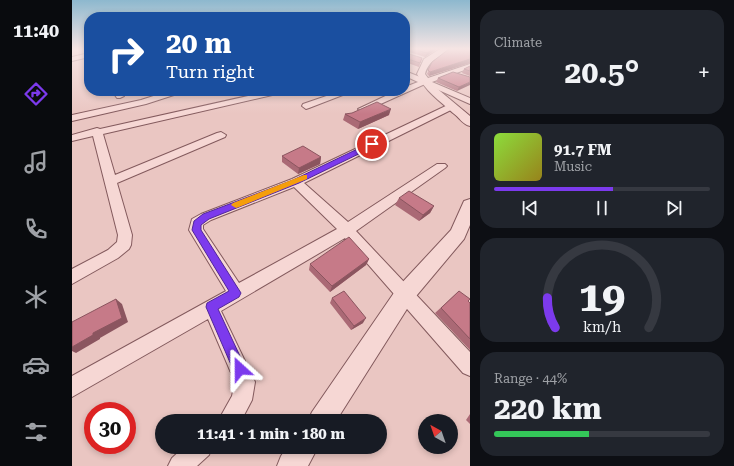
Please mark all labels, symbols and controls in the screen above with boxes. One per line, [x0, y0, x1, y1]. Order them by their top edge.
text: 11:40 [13, 20, 59, 41]
text: 20 m [166, 27, 231, 60]
icon: right [100, 28, 152, 80]
text: Climate [494, 35, 542, 50]
text: 20.5° [565, 55, 639, 90]
text: − [494, 60, 506, 85]
text: + [698, 60, 710, 85]
text: Turn right [166, 61, 254, 82]
icon: directions [22, 80, 50, 108]
pin [355, 127, 389, 161]
icon: arrive [361, 133, 383, 155]
text: 91.7 FM [554, 141, 611, 159]
icon: music [22, 148, 50, 176]
text: Music [554, 159, 592, 174]
icon: previous [519, 197, 541, 219]
icon: pause [591, 197, 613, 219]
icon: next [663, 197, 685, 219]
icon: phone [22, 215, 50, 243]
text: 19 [579, 272, 625, 321]
icon: climate [22, 283, 50, 311]
text: km/h [583, 319, 621, 335]
position arrow [219, 348, 261, 390]
icon: car [22, 351, 50, 379]
text: Range · 44% [494, 371, 567, 386]
text: 220 km [494, 391, 602, 426]
speed limit sign: 30 [84, 402, 136, 454]
north arrow [418, 414, 458, 454]
map controls [418, 414, 458, 454]
icon: filters [22, 418, 50, 446]
text: 11:41 · 1 min · 180 m [197, 425, 345, 443]

